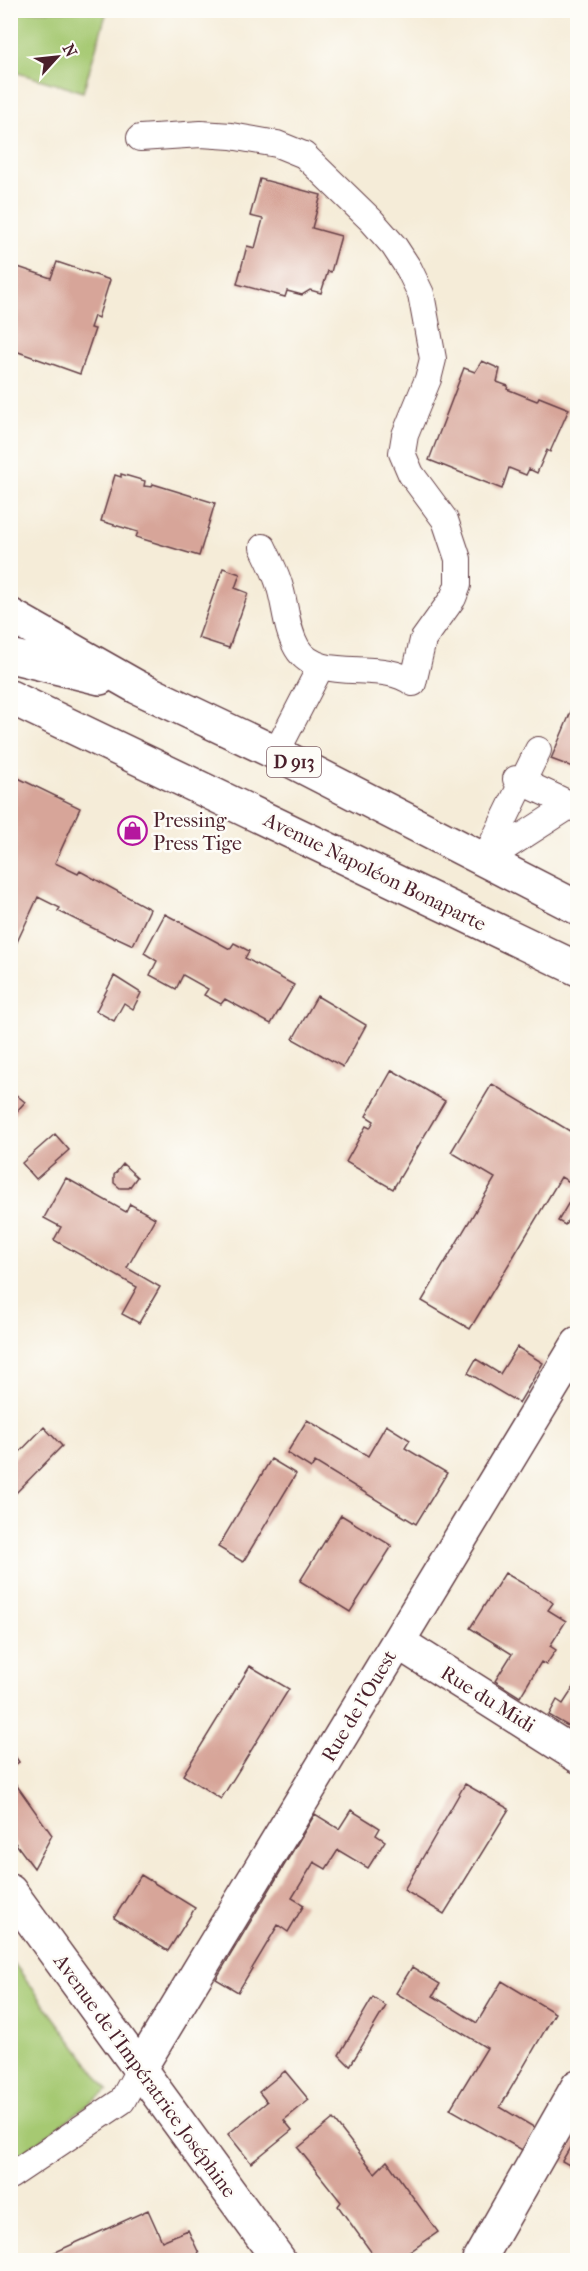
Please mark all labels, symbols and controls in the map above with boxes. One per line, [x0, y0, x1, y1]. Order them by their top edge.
north arrow [27, 27, 87, 87]
text: N [59, 41, 82, 61]
road number: D 913 [267, 747, 321, 777]
street label: Avenue Napoléon Bonaparte [259, 808, 490, 936]
place label: Pressing Press Tige [153, 809, 242, 855]
shop icon: Pressing Press Tige [116, 815, 148, 847]
street label: Rue de l'Ouest [317, 1646, 401, 1766]
street label: Rue du Midi [437, 1661, 540, 1737]
street label: Avenue de l'Impératrice Joséphine [48, 1949, 241, 2202]

